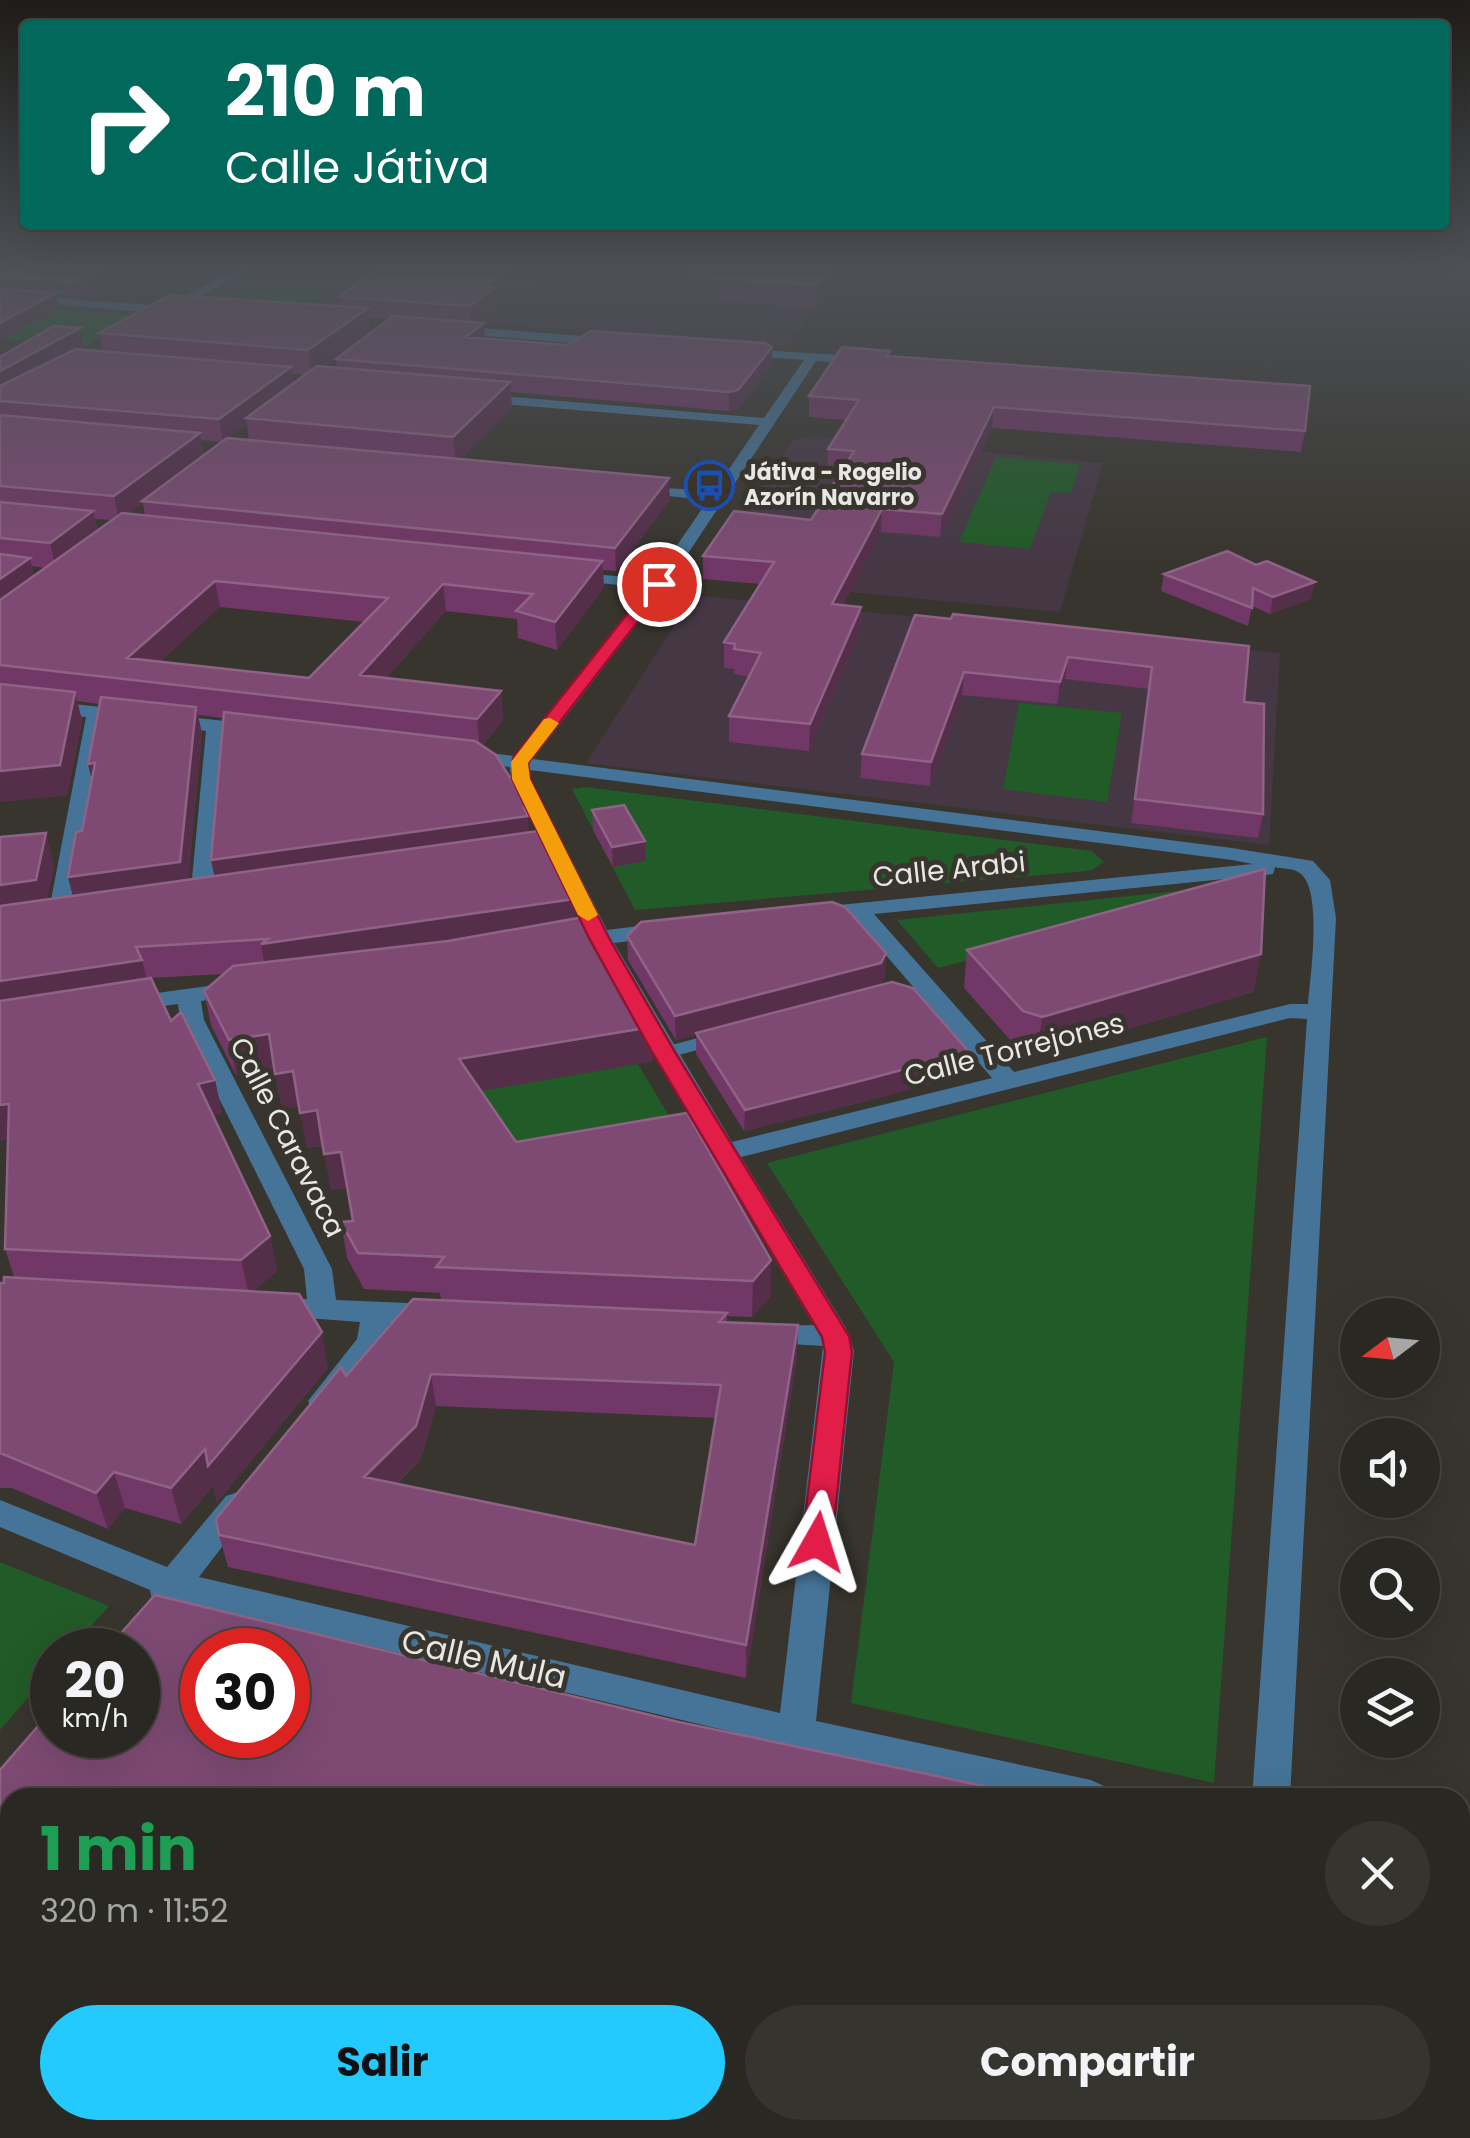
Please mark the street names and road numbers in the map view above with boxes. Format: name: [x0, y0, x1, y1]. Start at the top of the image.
street label: Calle Arabi: [871, 842, 1027, 897]
street label: Calle Torrejones: [900, 1003, 1128, 1096]
street label: Calle Caravaca: [220, 1031, 355, 1244]
street label: Calle Mula: [397, 1618, 571, 1699]

